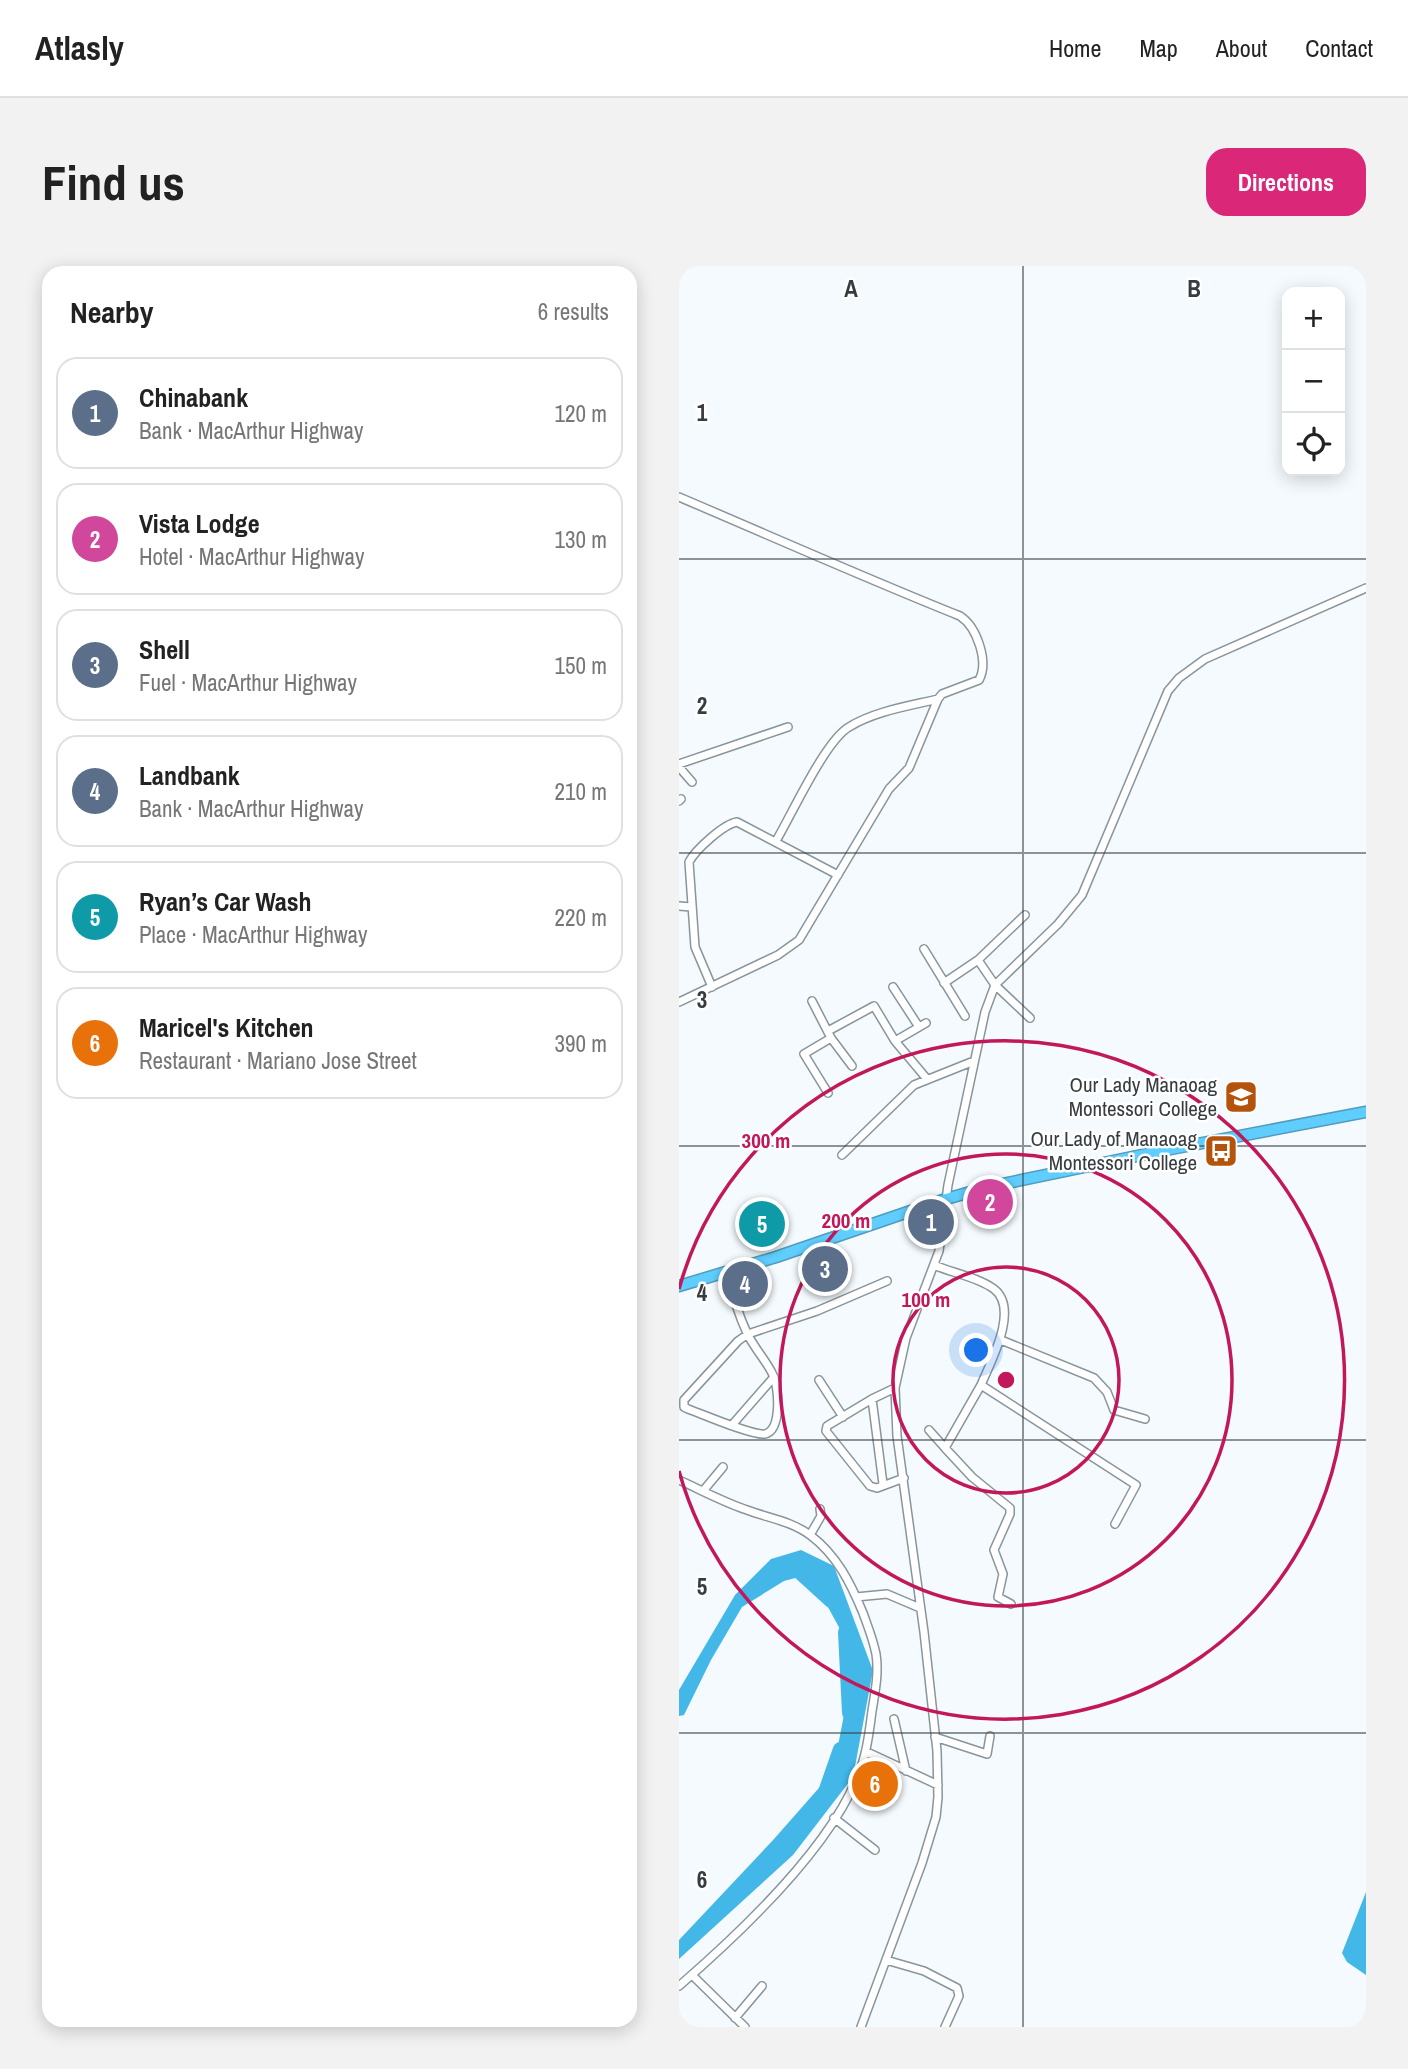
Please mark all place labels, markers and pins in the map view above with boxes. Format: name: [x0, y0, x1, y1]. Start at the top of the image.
place label: Our Lady Manaoag Montessori College: [1069, 1070, 1217, 1123]
school or university icon: Our Lady Manaoag Montessori College: [1222, 1078, 1260, 1116]
place label: Our Lady of Manaoag Montessori College: [1030, 1124, 1197, 1177]
bus stop icon: Our Lady of Manaoag Montessori College: [1202, 1132, 1240, 1170]
pin: 2: [967, 1176, 1013, 1228]
pin: 1: [908, 1196, 954, 1248]
pin: 5: [739, 1198, 785, 1250]
pin: 3: [802, 1243, 848, 1295]
pin: 4: [722, 1258, 768, 1310]
centre of rings: [994, 1368, 1018, 1392]
pin: 6: [852, 1758, 898, 1810]

